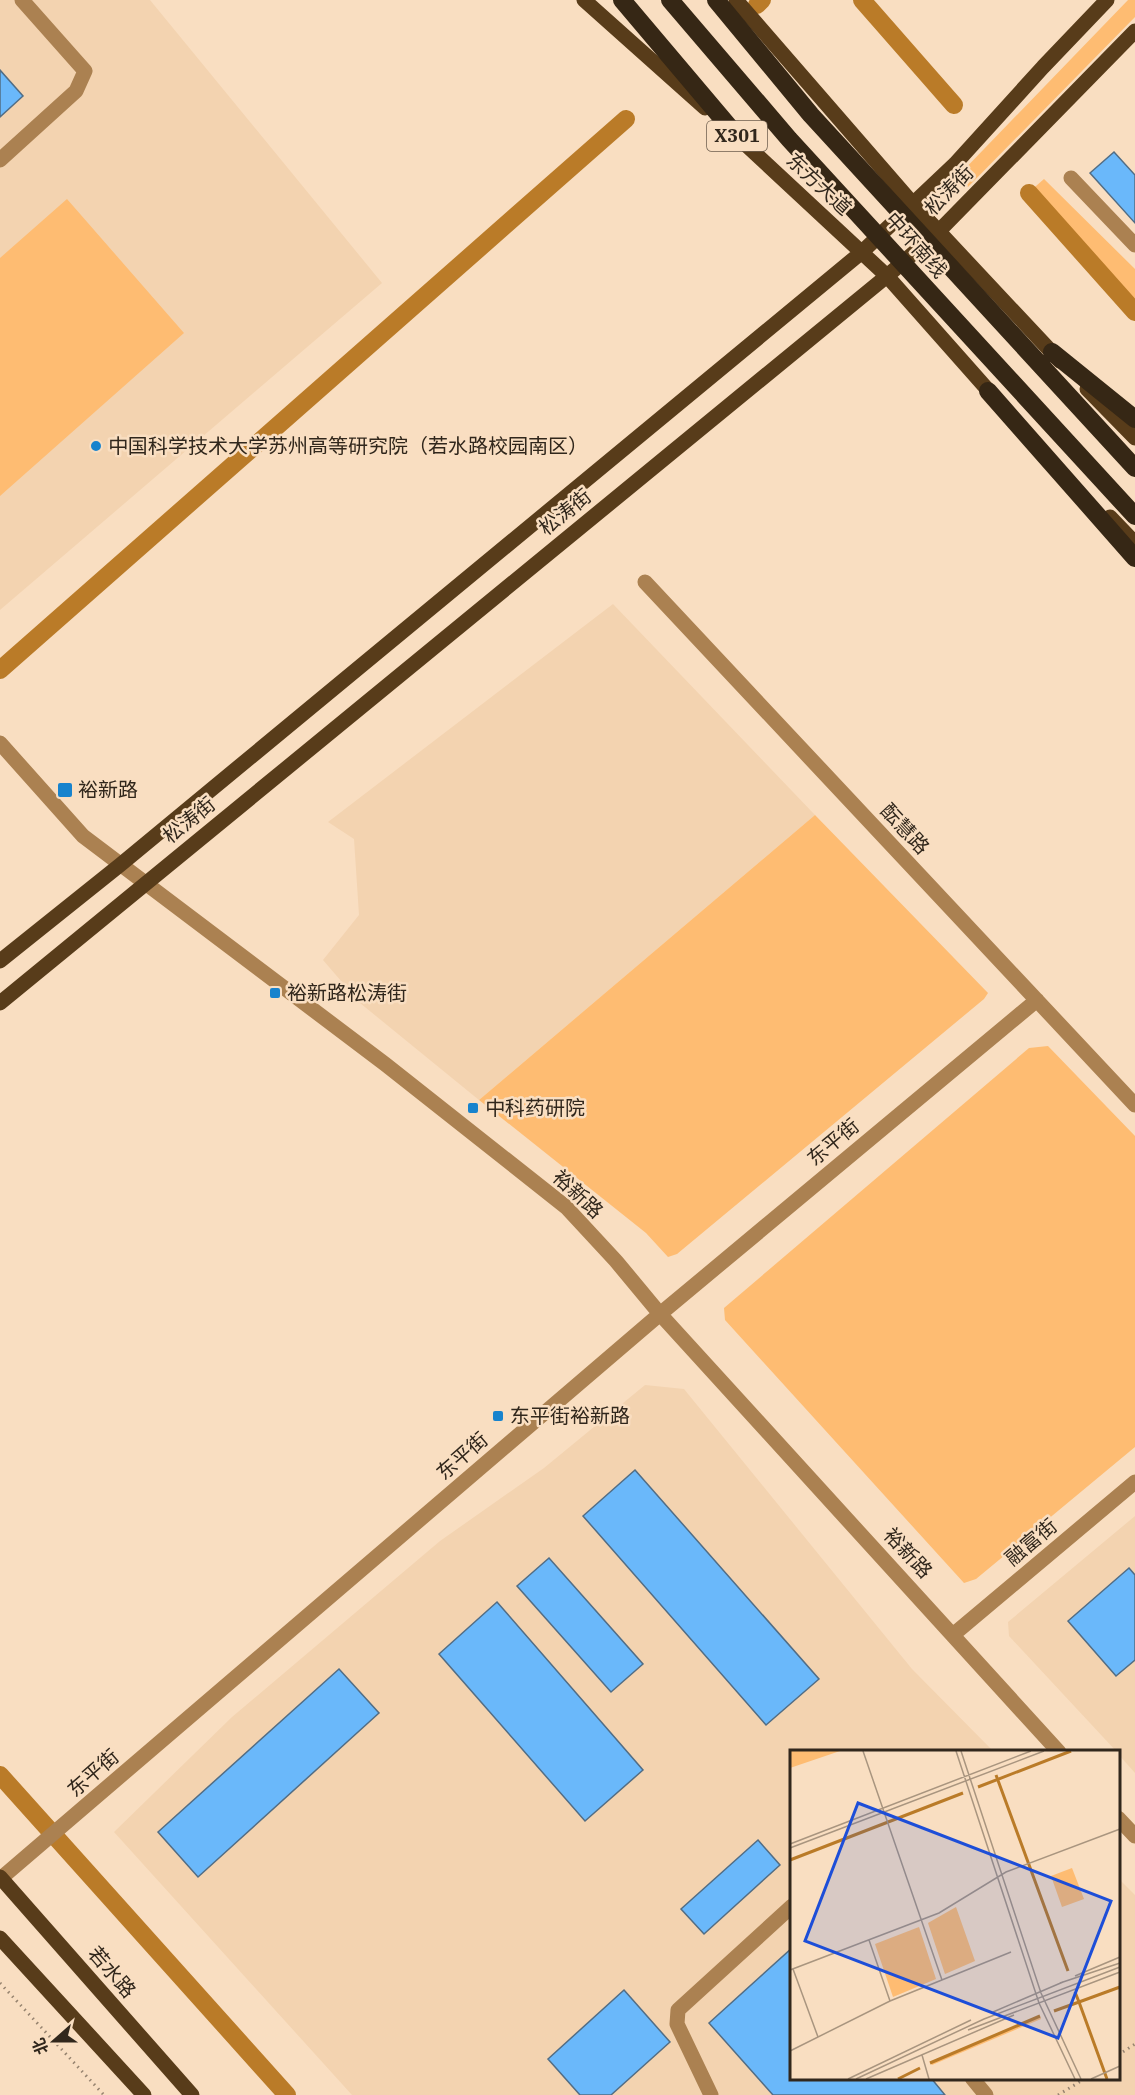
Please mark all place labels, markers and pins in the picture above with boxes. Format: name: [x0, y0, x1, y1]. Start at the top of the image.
place label: 中国科学技术大学苏州高等研究院（若水路校园南区）: [108, 432, 588, 459]
marker: 中国科学技术大学苏州高等研究院（若水路校园南区）: [89, 439, 103, 453]
place label: 裕新路: [78, 776, 138, 803]
marker: 裕新路: [56, 781, 74, 799]
place label: 裕新路松涛街: [287, 979, 407, 1006]
marker: 裕新路松涛街: [268, 986, 282, 1000]
place label: 中科药研院: [485, 1094, 585, 1121]
marker: 中科药研院: [466, 1101, 480, 1115]
place label: 东平街裕新路: [510, 1402, 630, 1429]
marker: 东平街裕新路: [491, 1409, 505, 1423]

